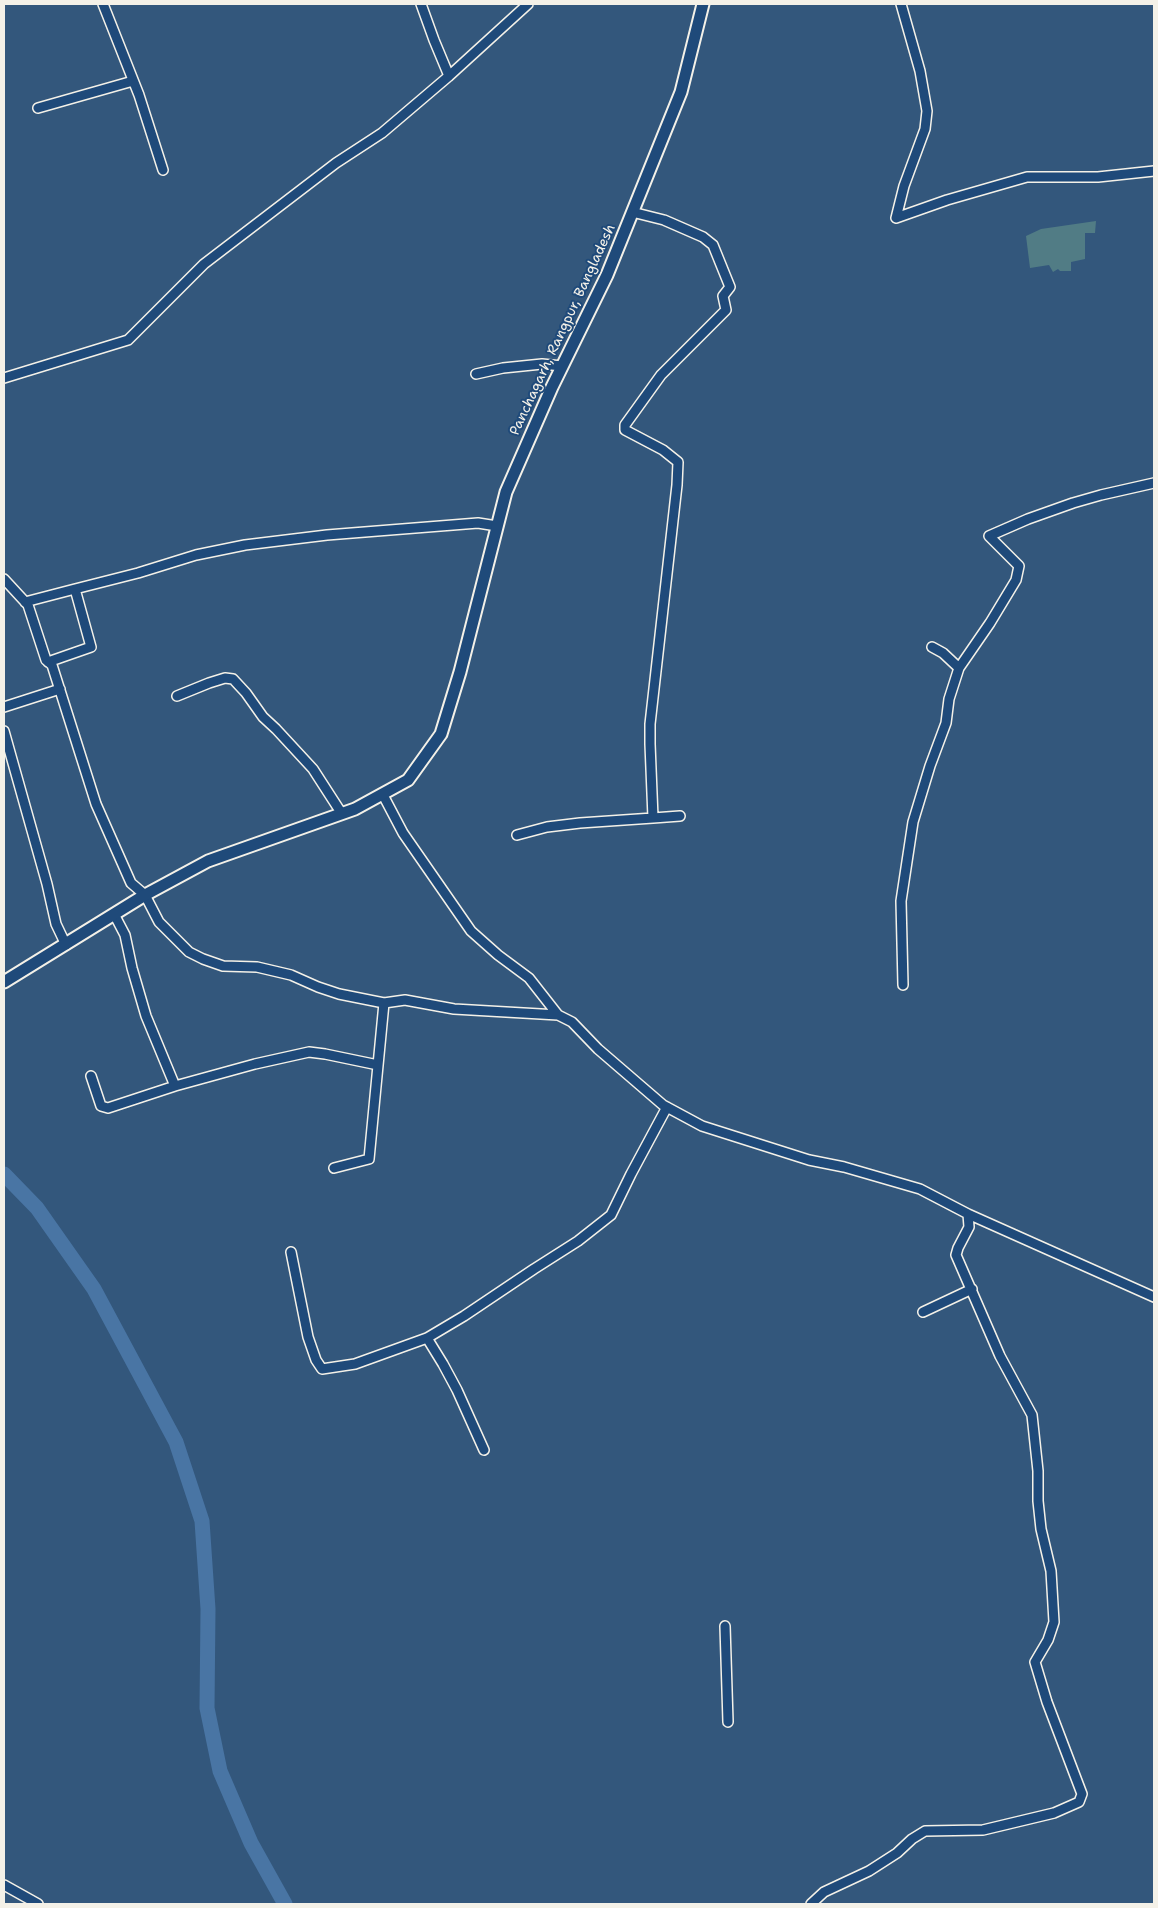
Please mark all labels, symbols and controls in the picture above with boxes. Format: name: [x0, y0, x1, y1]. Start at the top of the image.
street label: Panchagarh, Rangpur, Bangladesh: [507, 222, 619, 438]

